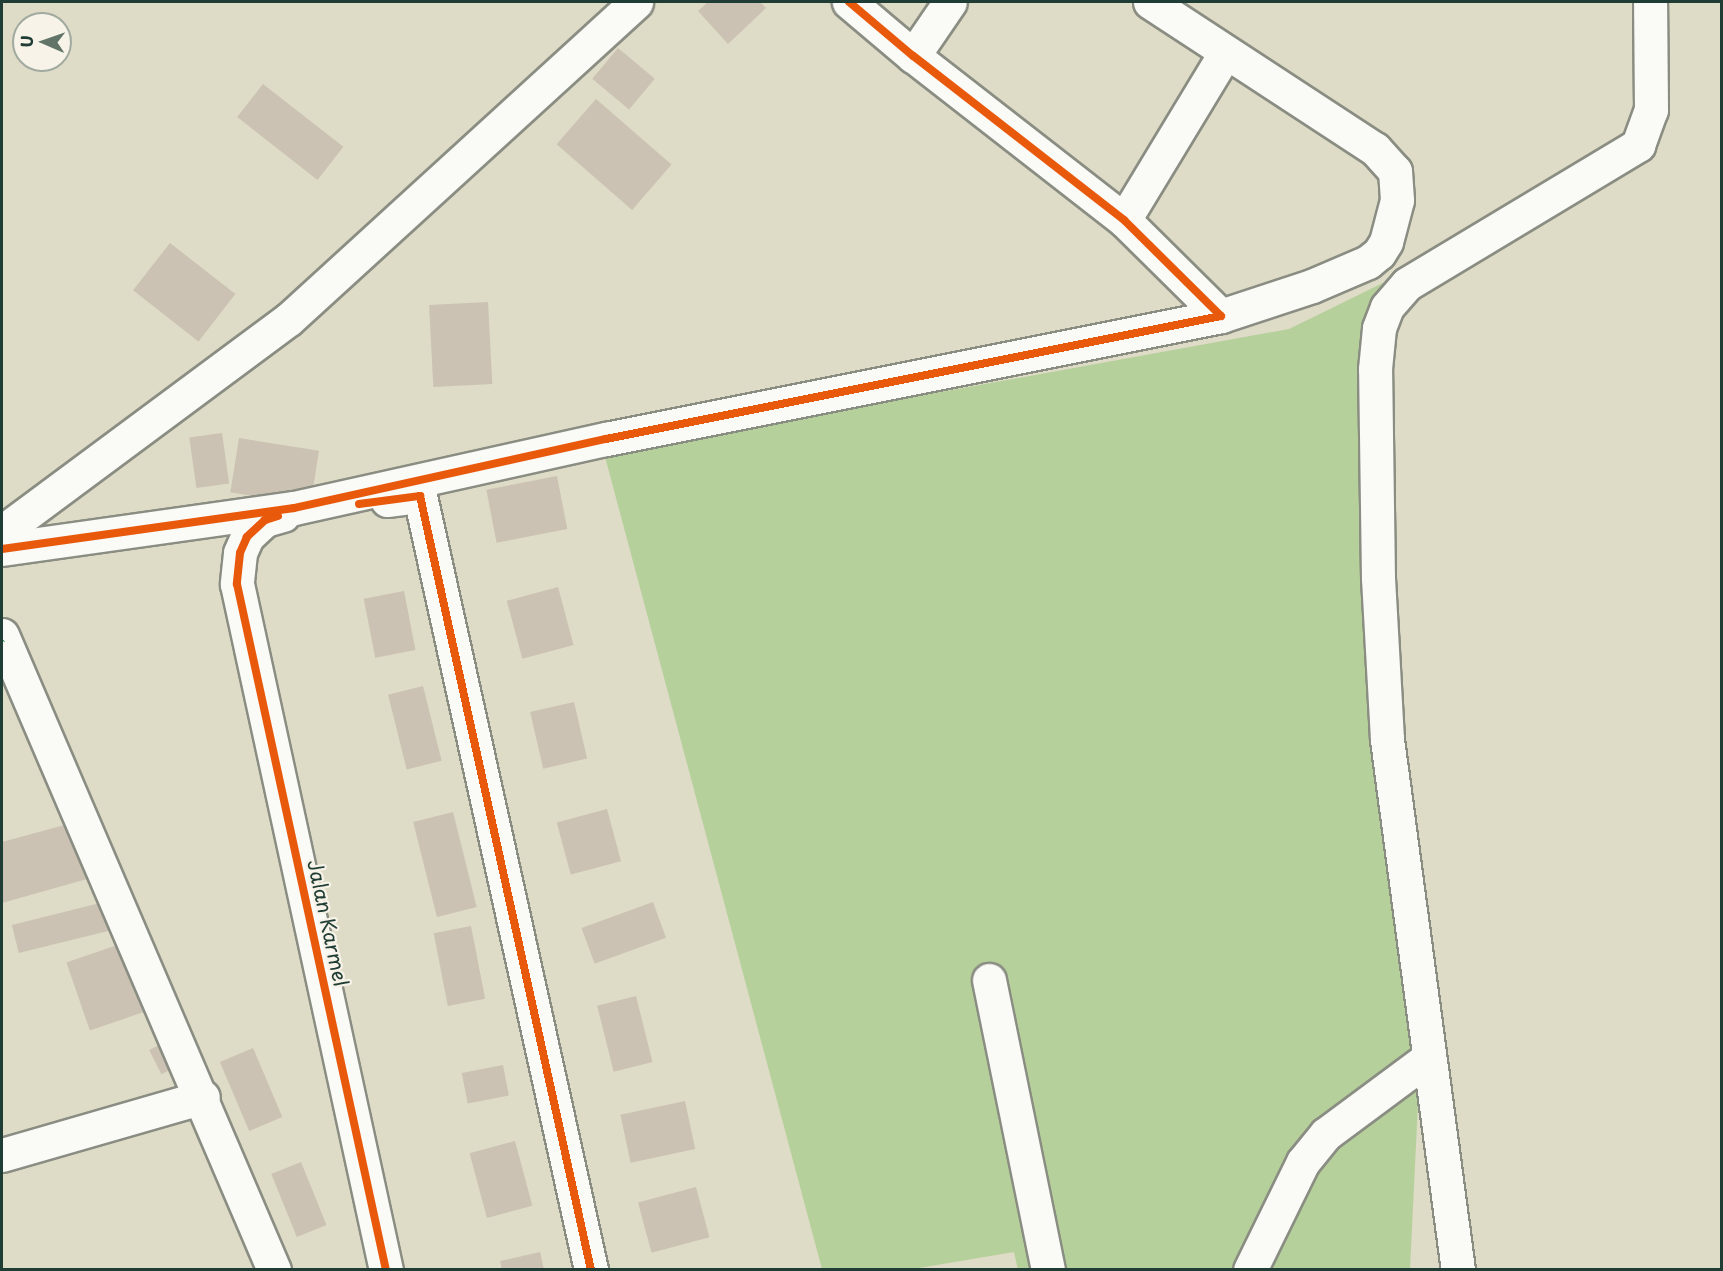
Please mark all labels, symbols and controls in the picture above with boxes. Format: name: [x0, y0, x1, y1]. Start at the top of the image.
north arrow: [12, 12, 72, 72]
text: U: [14, 35, 38, 48]
street label: Jalan Karmel: [303, 857, 353, 989]

